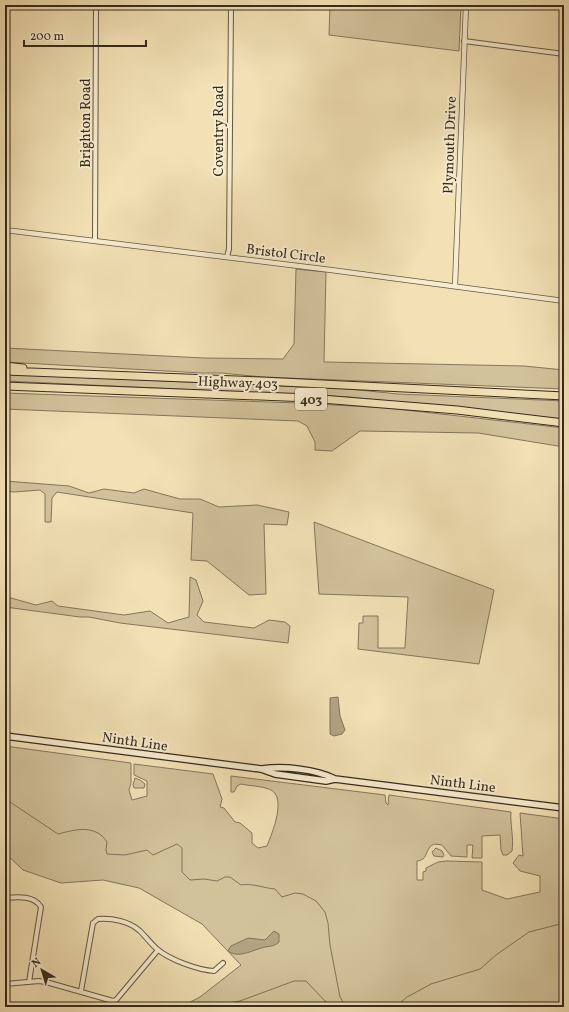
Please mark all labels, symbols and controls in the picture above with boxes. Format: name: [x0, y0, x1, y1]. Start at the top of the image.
scale bar: [24, 22, 146, 48]
text: 200 m: [30, 29, 64, 45]
street label: Brighton Road: [77, 78, 96, 168]
street label: Coventry Road: [210, 85, 229, 177]
street label: Plymouth Drive: [439, 95, 462, 194]
street label: Bristol Circle: [245, 240, 327, 269]
street label: Highway 403: [197, 373, 278, 394]
road number: 403: [295, 388, 327, 410]
street label: Ninth Line: [101, 728, 169, 757]
street label: Ninth Line: [429, 771, 497, 798]
north arrow: [22, 950, 62, 990]
text: N: [29, 955, 45, 972]

